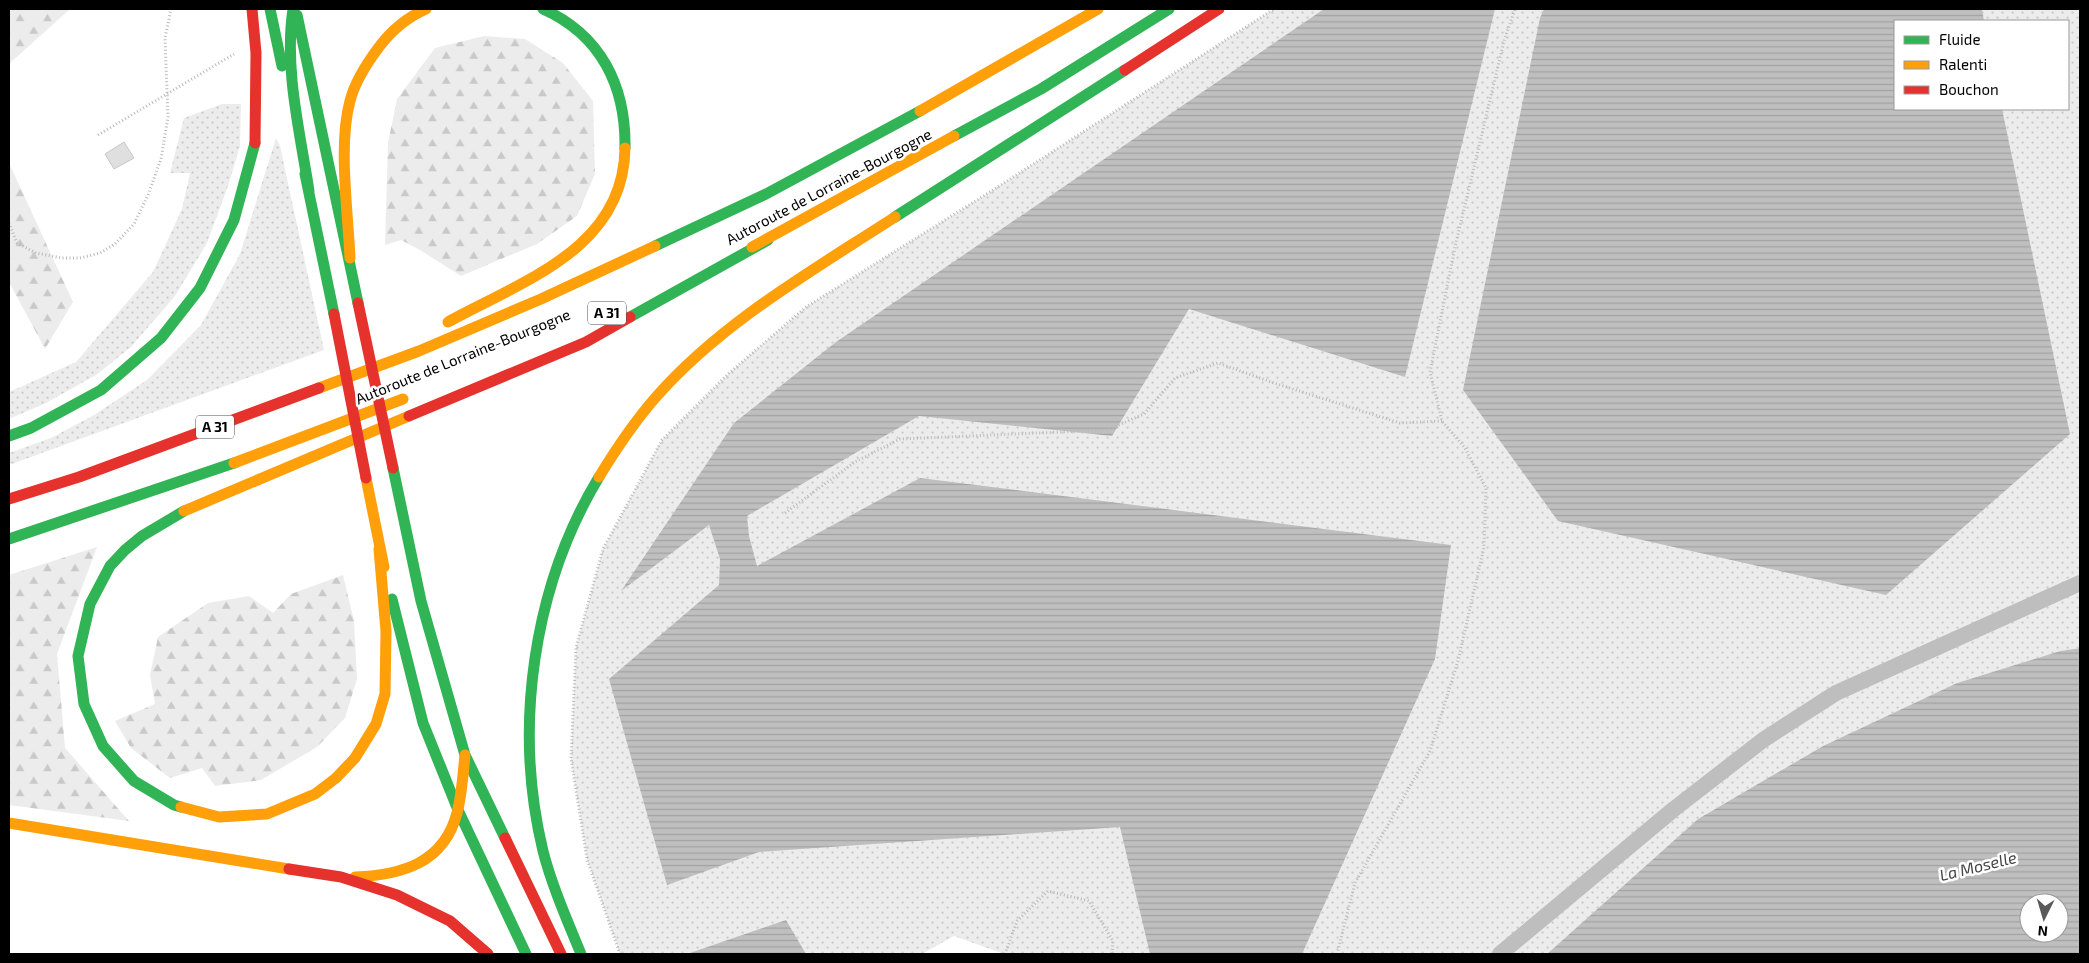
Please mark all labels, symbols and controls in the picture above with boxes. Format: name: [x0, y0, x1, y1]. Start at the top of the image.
legend: [1894, 20, 2069, 110]
text: Fluide: [1939, 30, 1980, 48]
text: Ralenti: [1939, 55, 1987, 73]
text: Bouchon: [1939, 80, 1999, 98]
street label: Autoroute de Lorraine-Bourgogne: [723, 124, 934, 248]
road number: A 31: [588, 302, 626, 324]
street label: Autoroute de Lorraine-Bourgogne: [353, 305, 573, 408]
road number: A 31: [196, 416, 234, 438]
water label: La Moselle: [1937, 847, 2019, 884]
north arrow: [2019, 893, 2069, 943]
text: N: [2037, 923, 2049, 940]

